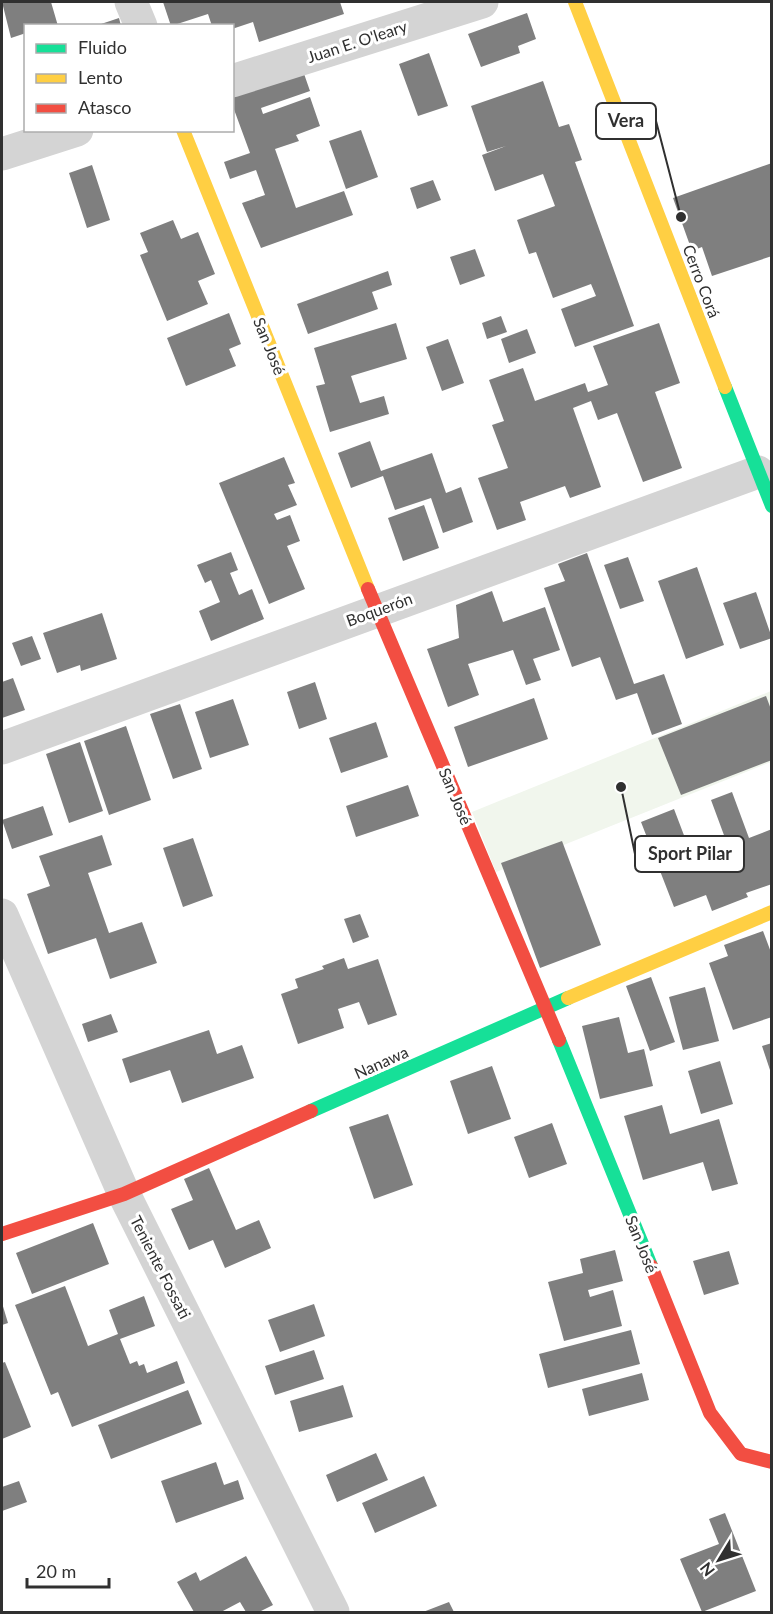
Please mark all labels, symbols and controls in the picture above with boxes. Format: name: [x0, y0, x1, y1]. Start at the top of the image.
street label: Juan E. O'leary: [305, 16, 410, 66]
legend: [24, 24, 234, 132]
text: Fluido: [78, 36, 127, 58]
text: Lento: [78, 66, 123, 88]
text: Atasco: [78, 96, 131, 118]
callout: Vera: [596, 103, 656, 139]
text: Vera: [607, 109, 644, 131]
street label: Cerro Corá: [679, 242, 725, 320]
street label: San José: [250, 315, 290, 377]
street label: Boquerón: [343, 588, 415, 630]
street label: San José: [436, 765, 476, 827]
callout: Sport Pilar: [635, 836, 744, 872]
text: Sport Pilar: [648, 842, 732, 864]
street label: Nanawa: [351, 1042, 411, 1082]
street label: Teniente Fossati: [127, 1212, 195, 1322]
street label: San José: [622, 1213, 662, 1275]
north arrow: [689, 1530, 749, 1590]
scale bar: [27, 1551, 110, 1589]
text: N: [696, 1559, 718, 1580]
text: 20 m: [36, 1560, 76, 1582]

